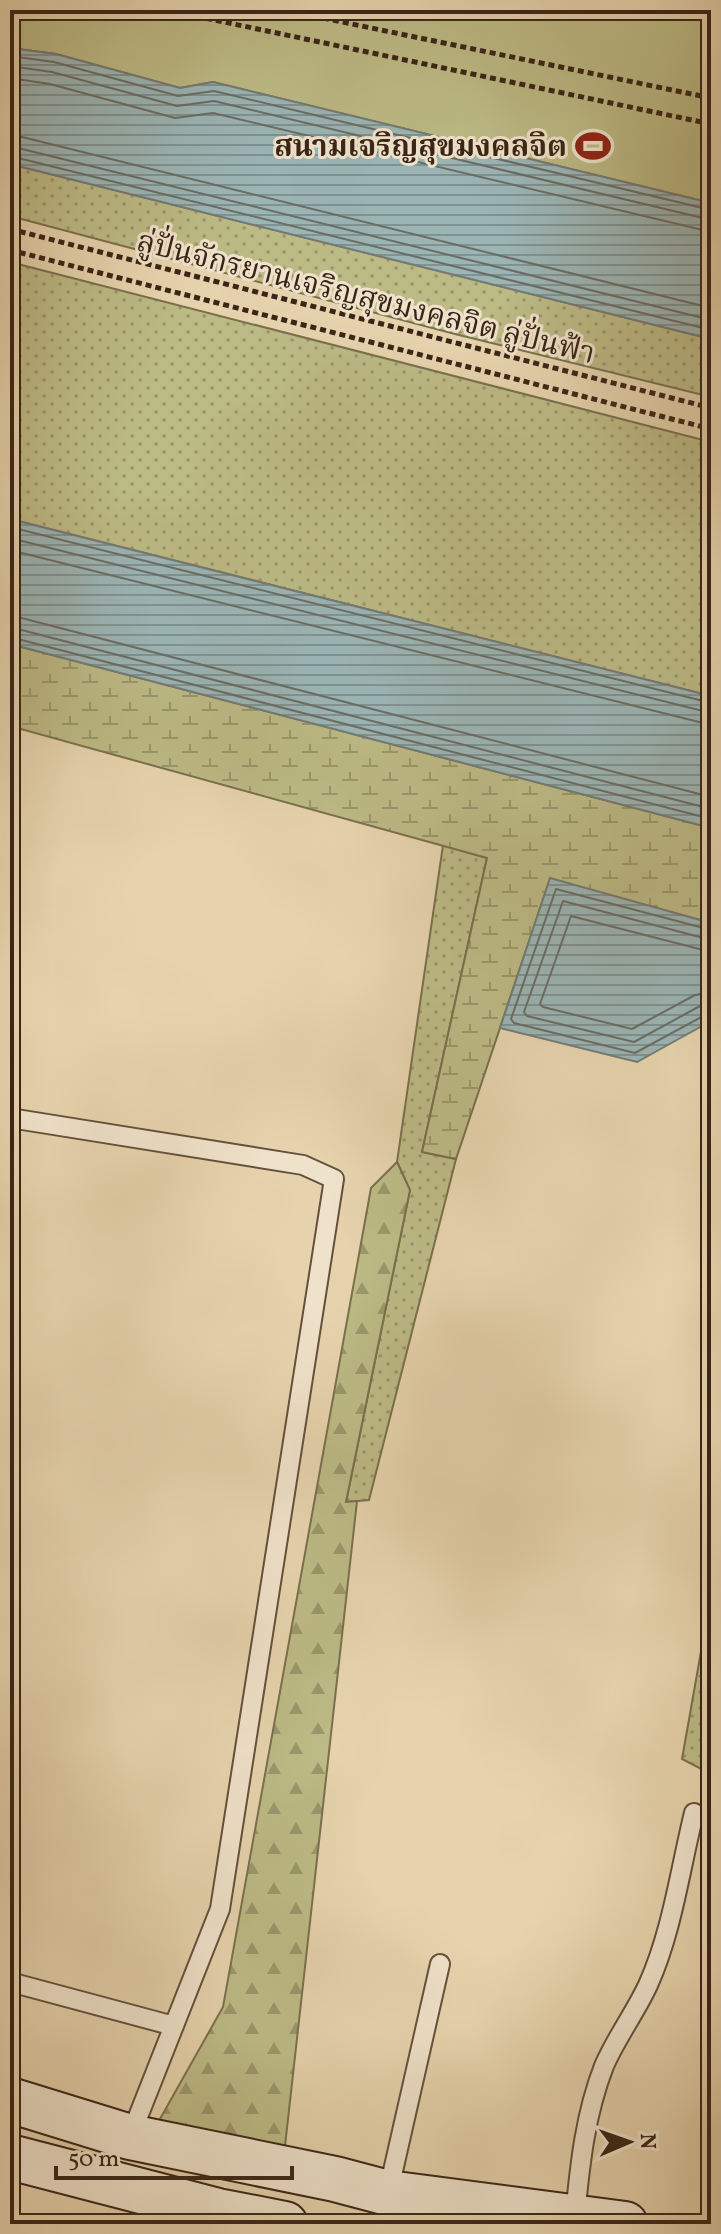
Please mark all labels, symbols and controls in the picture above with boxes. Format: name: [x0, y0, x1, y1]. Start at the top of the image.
place label: สนามเจริญสุขมงคลจิต: [274, 127, 567, 169]
sports icon: สนามเจริญสุขมงคลจิต: [574, 127, 612, 165]
street label: ลู่ปั่นจักรยานเจริญสุขมงคลจิต ลู่ปั่นฟ้า: [132, 219, 600, 376]
north arrow: [589, 2102, 669, 2182]
scale bar: [56, 2130, 292, 2180]
text: N: [631, 2133, 662, 2150]
text: 50 m: [68, 2143, 120, 2177]

